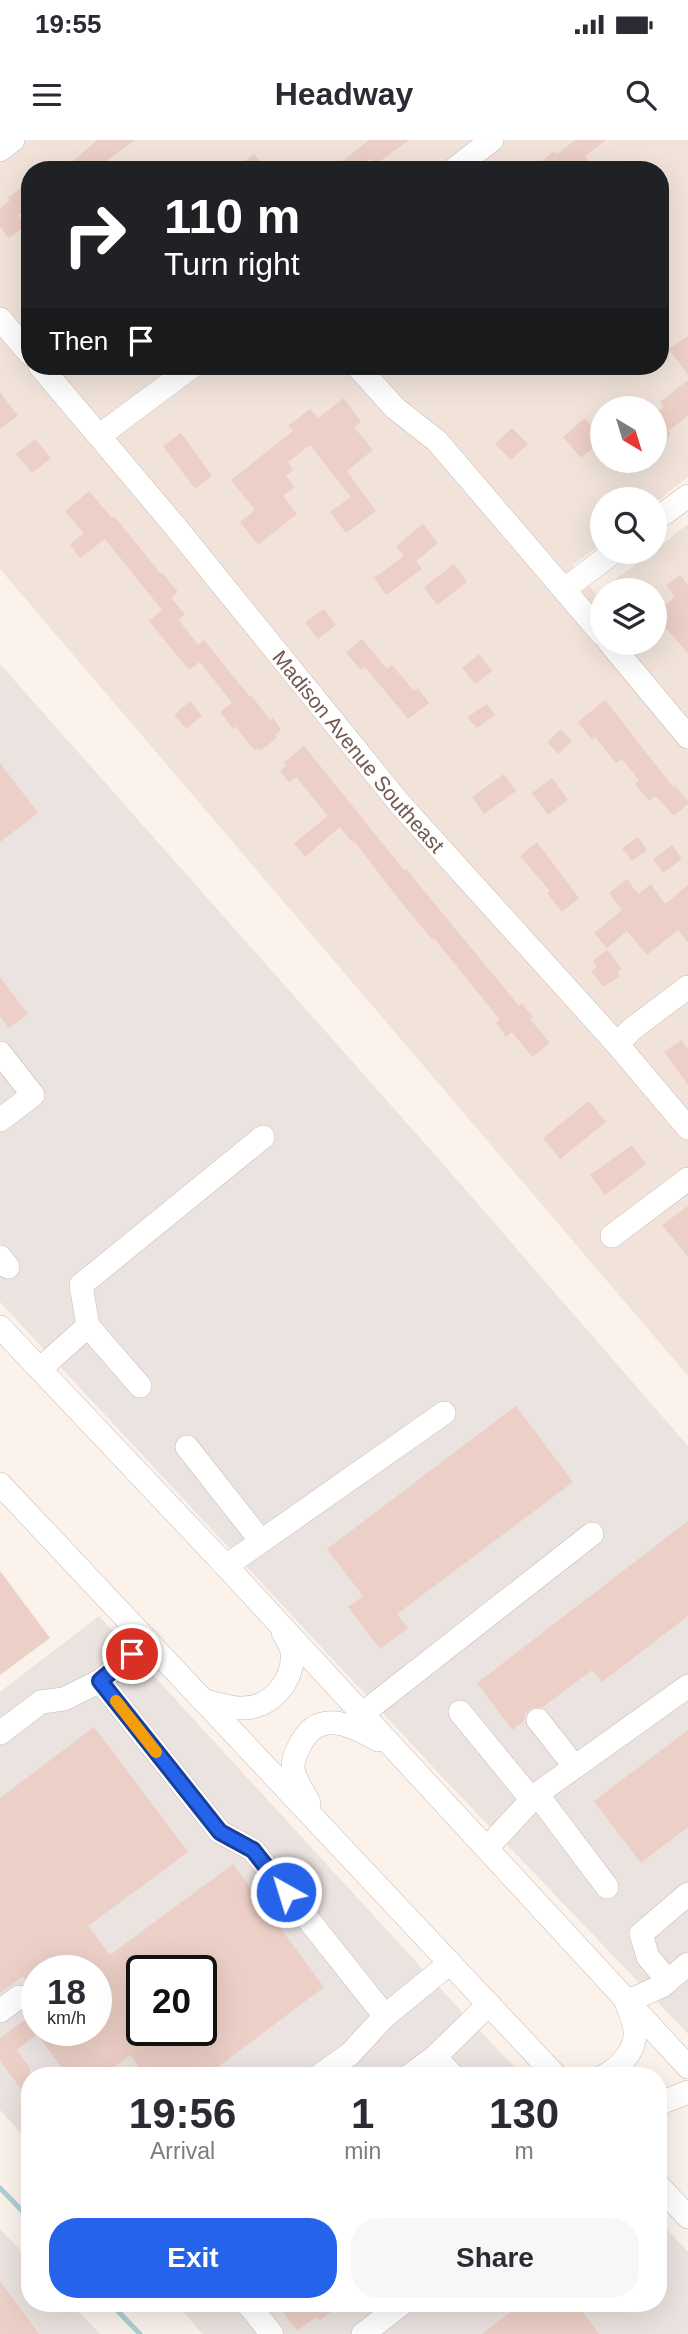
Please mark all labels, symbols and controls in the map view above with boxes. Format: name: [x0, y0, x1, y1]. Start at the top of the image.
text: 19:55: [35, 9, 102, 39]
icon: menu: [28, 76, 66, 114]
text: Headway: [275, 76, 413, 112]
icon: search: [622, 76, 660, 114]
icon: right: [49, 189, 140, 280]
text: 110 m: [164, 189, 300, 243]
text: Turn right: [164, 246, 300, 282]
icon: arrive: [122, 322, 160, 360]
text: Then: [49, 326, 108, 356]
north arrow: [590, 396, 667, 472]
map controls: [590, 396, 667, 655]
button: search: [590, 487, 667, 564]
button: layers: [590, 578, 667, 655]
street label: Madison Avenue Southeast: [268, 645, 449, 857]
pin: [102, 1624, 162, 1684]
icon: arrive: [113, 1635, 151, 1673]
position arrow: [249, 1855, 323, 1929]
speed limit sign: 20: [126, 1955, 217, 2046]
text: 18: [47, 1972, 86, 2011]
text: km/h: [47, 2008, 86, 2028]
text: 19:56: [129, 2090, 236, 2137]
text: 1: [351, 2090, 374, 2137]
text: 130: [489, 2090, 559, 2137]
text: Arrival: [150, 2138, 215, 2164]
text: min: [344, 2138, 381, 2164]
text: m: [515, 2138, 534, 2164]
button: Exit: [49, 2218, 337, 2298]
button: Share: [351, 2218, 639, 2298]

